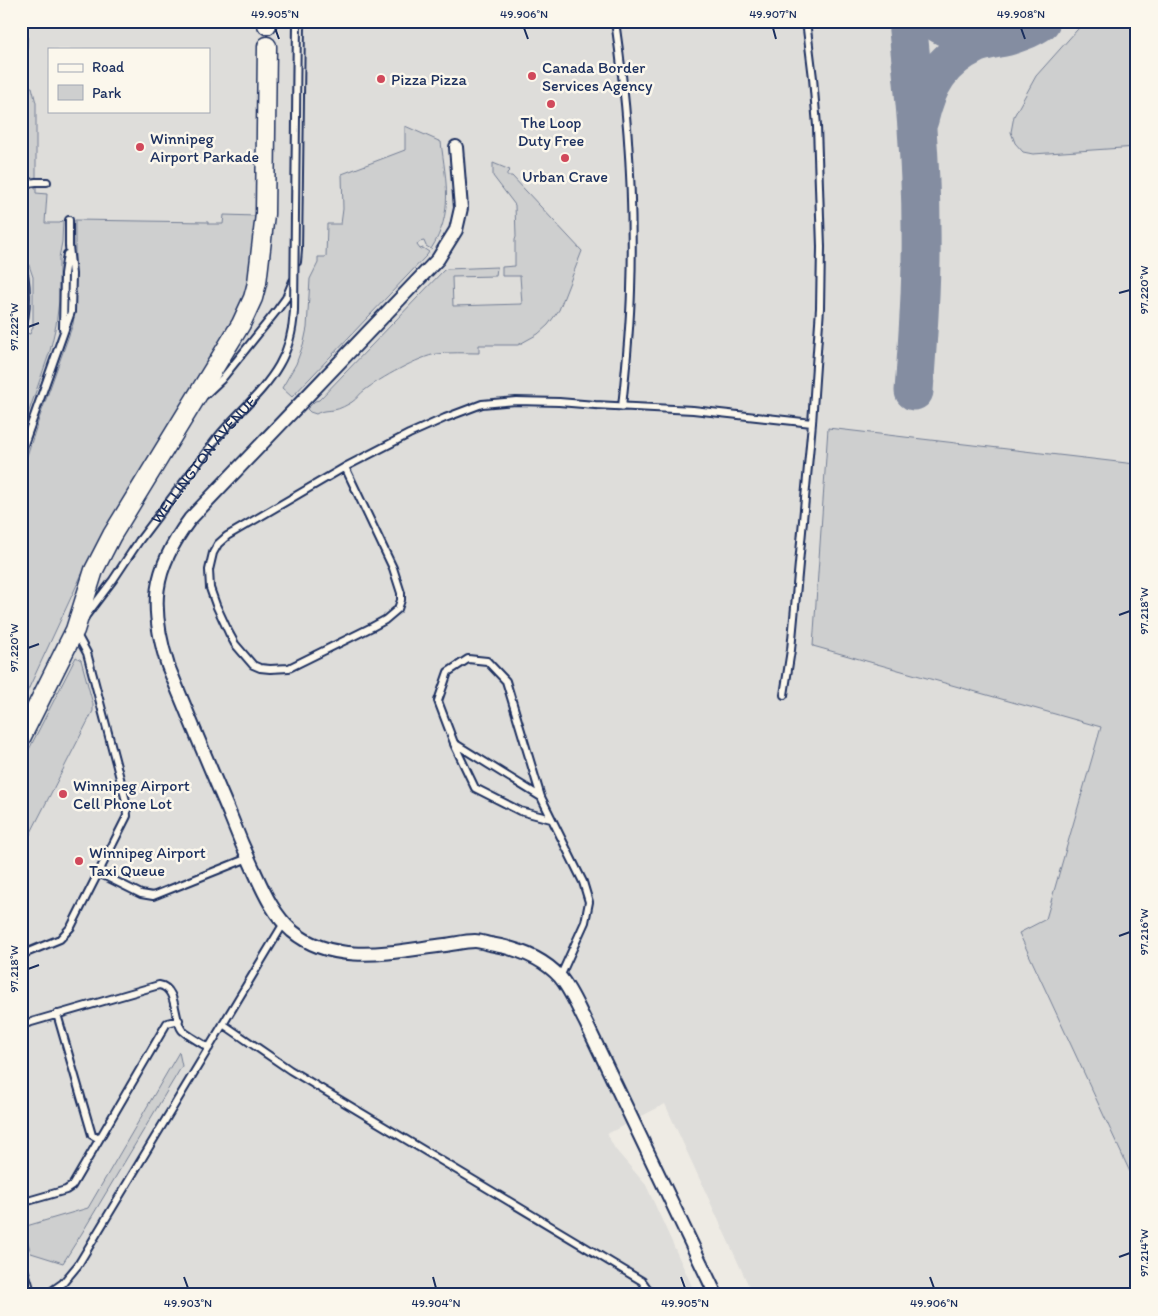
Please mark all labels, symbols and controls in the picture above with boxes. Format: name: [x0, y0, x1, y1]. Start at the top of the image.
text: 49.905°N: [251, 7, 299, 21]
text: 49.906°N: [500, 7, 548, 21]
text: 49.907°N: [749, 7, 797, 21]
text: 49.908°N: [997, 7, 1045, 21]
legend: [48, 48, 210, 112]
text: Road: [92, 58, 125, 76]
place label: Canada Border Services Agency: [542, 58, 653, 95]
place label: Pizza Pizza: [391, 70, 467, 89]
marker: Canada Border Services Agency: [526, 70, 538, 82]
marker: Pizza Pizza: [375, 73, 387, 85]
text: Park: [92, 84, 122, 102]
marker: The Loop Duty Free: [545, 98, 557, 110]
place label: The Loop Duty Free: [518, 113, 585, 150]
place label: Winnipeg Airport Parkade: [150, 129, 259, 166]
marker: Winnipeg Airport Parkade: [134, 141, 146, 153]
marker: Urban Crave: [559, 152, 571, 164]
place label: Urban Crave: [522, 167, 608, 186]
text: 97.220°W: [1137, 266, 1151, 315]
text: 97.222°W: [7, 303, 21, 351]
street label: WELLINGTON AVENUE: [147, 392, 261, 527]
text: 97.218°W: [1137, 587, 1151, 635]
text: 97.220°W: [7, 624, 21, 673]
place label: Winnipeg Airport Cell Phone Lot: [73, 776, 190, 813]
marker: Winnipeg Airport Cell Phone Lot: [57, 788, 69, 800]
place label: Winnipeg Airport Taxi Queue: [89, 843, 206, 880]
marker: Winnipeg Airport Taxi Queue: [73, 855, 85, 867]
text: 97.216°W: [1137, 908, 1151, 956]
text: 97.218°W: [7, 945, 21, 993]
text: 97.214°W: [1137, 1229, 1151, 1277]
text: 49.903°N: [164, 1296, 212, 1310]
text: 49.904°N: [412, 1296, 460, 1310]
text: 49.905°N: [661, 1296, 709, 1310]
text: 49.906°N: [910, 1296, 958, 1310]

